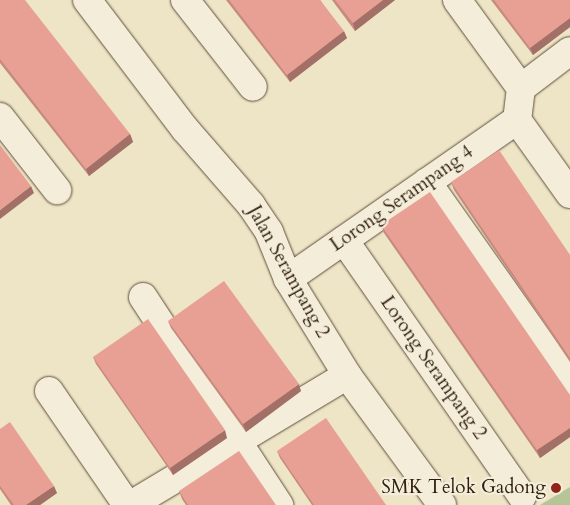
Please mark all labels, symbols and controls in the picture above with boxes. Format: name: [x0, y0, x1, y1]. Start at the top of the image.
street label: Lorong Serampang 4: [326, 141, 478, 257]
street label: Jalan Serampang 2: [242, 202, 334, 342]
street label: Lorong Serampang 2: [375, 292, 491, 444]
place label: SMK Telok Gadong: [381, 477, 546, 499]
marker: SMK Telok Gadong: [550, 482, 562, 494]

